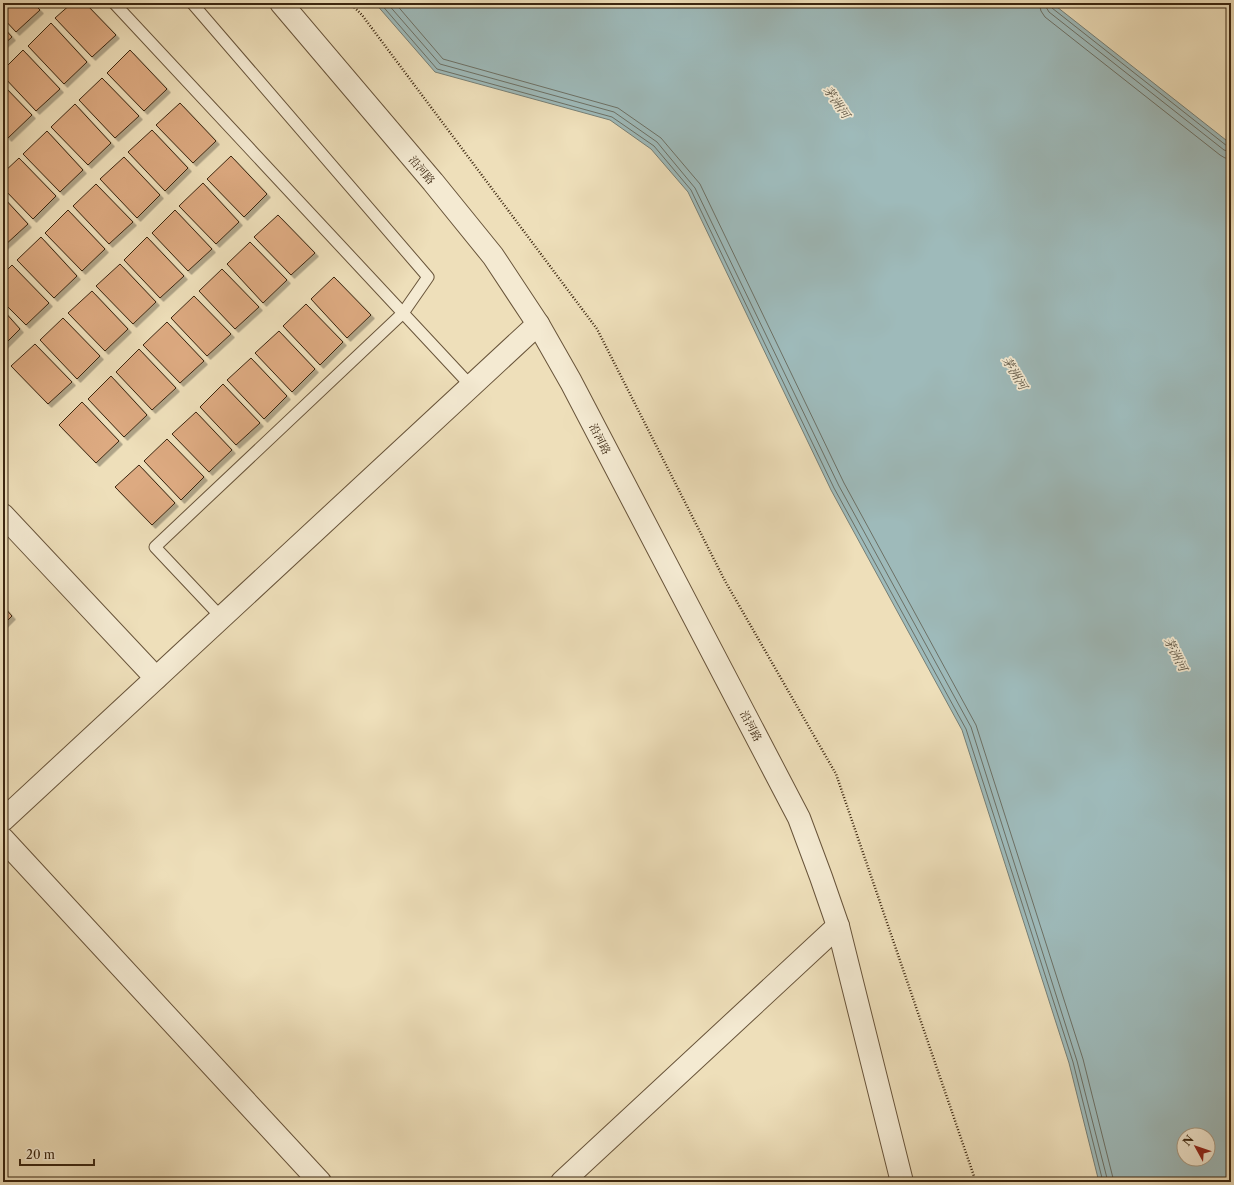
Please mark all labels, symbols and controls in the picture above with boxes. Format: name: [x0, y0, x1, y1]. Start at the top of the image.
water label: 茅洲河: [821, 83, 855, 123]
street label: 沿河路: [406, 153, 438, 187]
water label: 茅洲河: [999, 354, 1032, 394]
street label: 沿河路: [586, 421, 614, 457]
water label: 茅洲河: [1161, 635, 1192, 675]
street label: 沿河路: [737, 708, 765, 744]
north arrow: [1176, 1127, 1216, 1167]
text: N: [1180, 1132, 1197, 1149]
scale bar: [20, 1141, 94, 1167]
text: 20 m: [26, 1147, 55, 1162]

